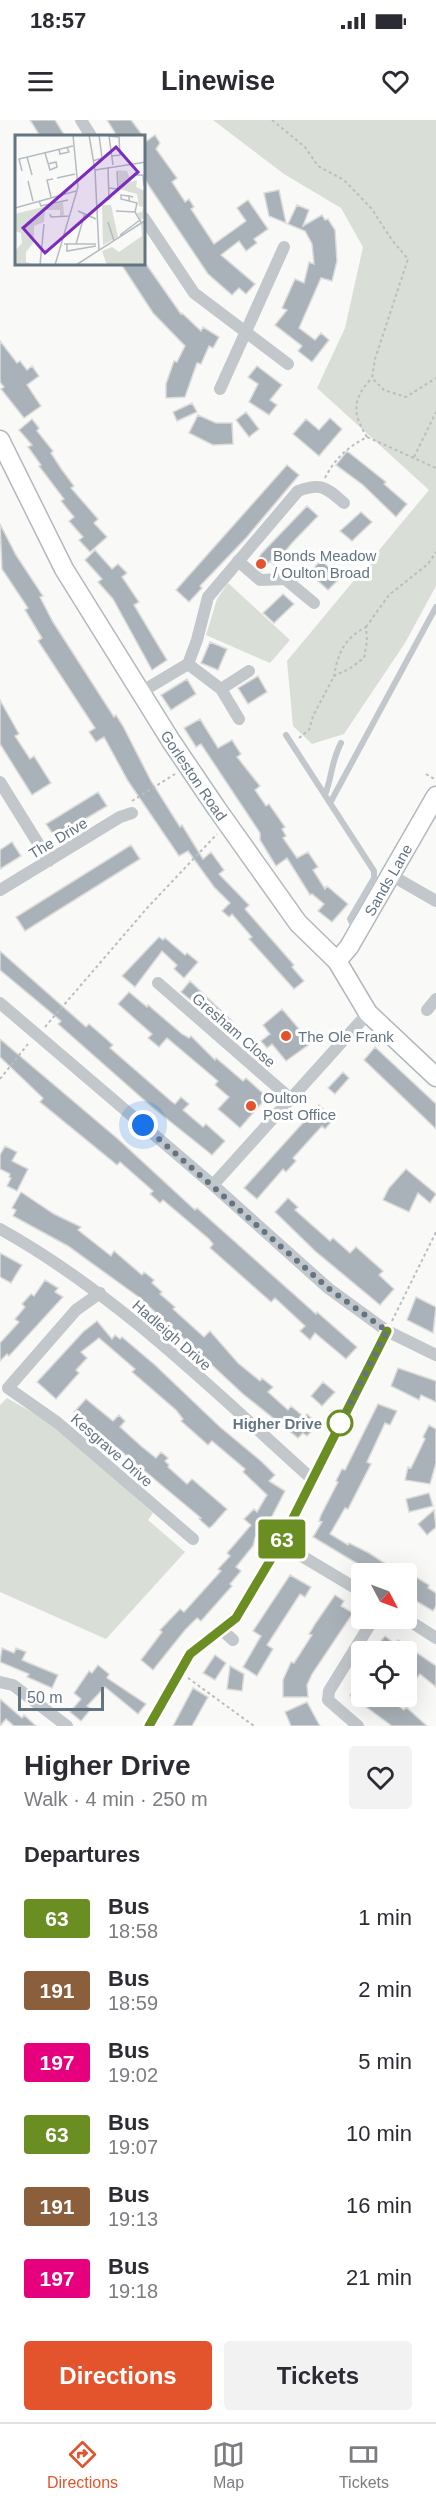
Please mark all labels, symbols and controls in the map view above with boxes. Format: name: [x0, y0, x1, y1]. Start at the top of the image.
text: 18:57: [30, 8, 86, 33]
icon: menu: [24, 65, 57, 98]
icon: heart: [379, 65, 412, 98]
text: Linewise: [161, 66, 275, 96]
inset map: [15, 135, 146, 266]
place label: Bonds Meadow / Oulton Broad: [273, 547, 377, 581]
marker: Bonds Meadow / Oulton Broad: [254, 557, 268, 571]
street label: Gorleston Road: [158, 727, 231, 824]
street label: The Drive: [26, 814, 90, 862]
street label: Sands Lane: [360, 841, 415, 919]
street label: Gresham Close: [189, 989, 279, 1071]
place label: The Ole Frank: [298, 1028, 394, 1045]
marker: The Ole Frank: [279, 1029, 293, 1043]
place label: Oulton Post Office: [263, 1089, 336, 1123]
marker: Oulton Post Office: [244, 1099, 258, 1113]
your location: [128, 1110, 158, 1140]
street label: Hadleigh Drive: [129, 1296, 215, 1374]
street label: Kesgrave Drive: [68, 1410, 156, 1490]
marker: Higher Drive: [327, 1410, 353, 1436]
place label: Higher Drive: [233, 1415, 322, 1432]
line badge: 63: [255, 1520, 309, 1558]
text: 63: [270, 1528, 294, 1551]
north arrow: [351, 1563, 417, 1629]
map controls: [351, 1563, 417, 1707]
button: locate: [351, 1641, 417, 1707]
scale bar: [18, 1684, 104, 1712]
text: 50 m: [27, 1689, 63, 1706]
button: heart: [349, 1746, 412, 1809]
text: Higher Drive: [24, 1750, 191, 1781]
text: Walk · 4 min · 250 m: [24, 1788, 208, 1810]
text: Departures: [24, 1842, 140, 1867]
text: Bus: [108, 1894, 150, 1919]
text: 1 min: [358, 1905, 412, 1930]
text: 63: [45, 1907, 69, 1930]
text: 18:58: [108, 1920, 158, 1942]
text: Bus: [108, 1966, 150, 1991]
text: 2 min: [358, 1977, 412, 2002]
text: 191: [39, 1979, 75, 2002]
text: 18:59: [108, 1992, 158, 2014]
text: Bus: [108, 2038, 150, 2063]
text: 5 min: [358, 2049, 412, 2074]
text: 197: [39, 2051, 75, 2074]
text: 19:02: [108, 2064, 158, 2086]
text: Bus: [108, 2110, 150, 2135]
text: 10 min: [346, 2121, 412, 2146]
text: 63: [45, 2123, 69, 2146]
text: 19:07: [108, 2136, 158, 2158]
text: Bus: [108, 2182, 150, 2207]
text: 16 min: [346, 2193, 412, 2218]
text: 191: [39, 2195, 75, 2218]
text: 19:13: [108, 2208, 158, 2230]
text: Bus: [108, 2254, 150, 2279]
text: 21 min: [346, 2265, 412, 2290]
text: 197: [39, 2267, 75, 2290]
text: 19:18: [108, 2280, 158, 2302]
button: Directions: [24, 2341, 212, 2410]
button: Tickets: [224, 2341, 412, 2410]
tab: Directions: [47, 2438, 118, 2492]
tab: Map: [212, 2438, 245, 2492]
tab: Tickets: [339, 2438, 389, 2492]

